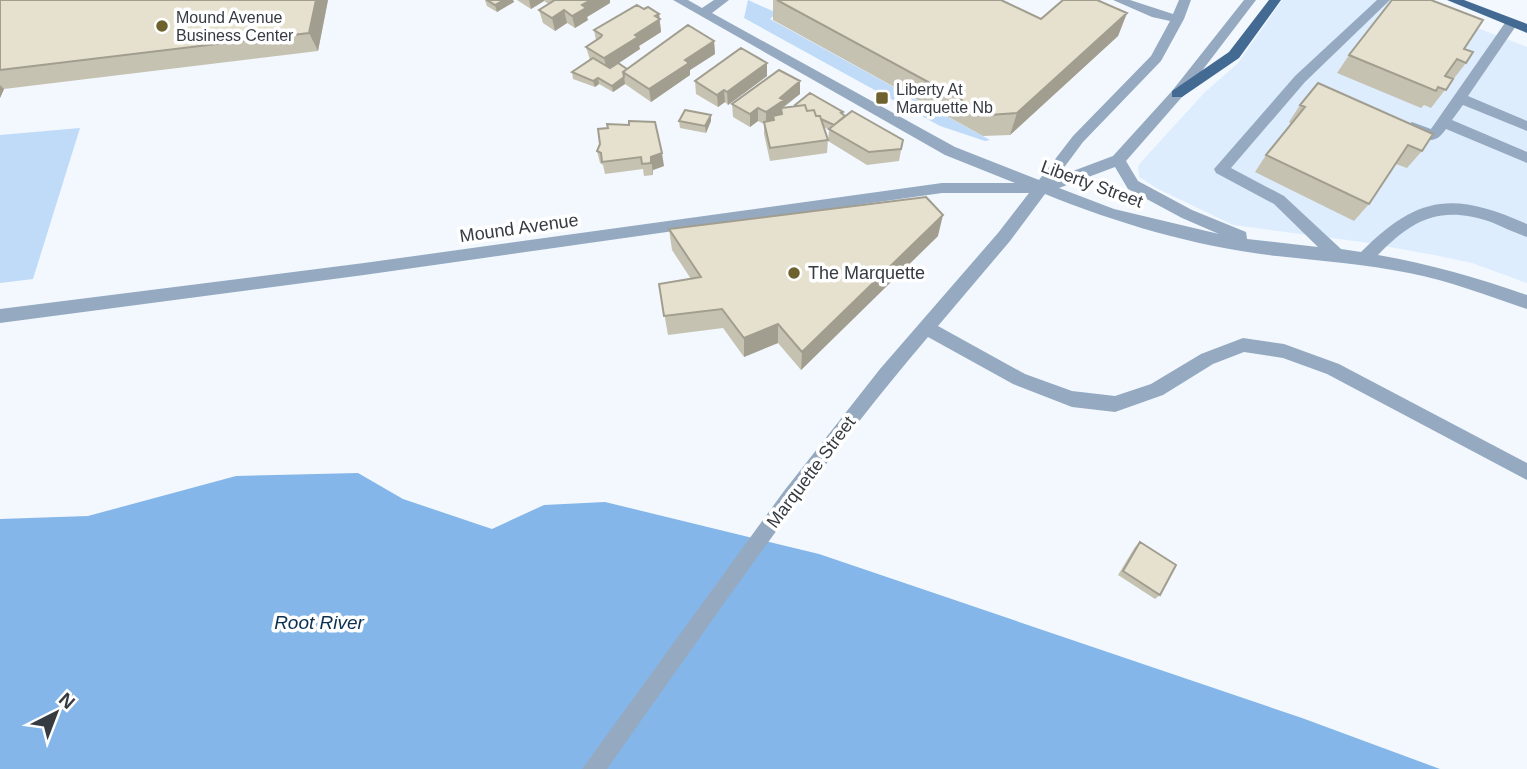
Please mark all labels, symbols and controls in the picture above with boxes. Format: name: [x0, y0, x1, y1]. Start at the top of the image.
place label: Mound Avenue Business Center: [176, 9, 294, 44]
marker: Mound Avenue Business Center: [154, 18, 170, 34]
place label: Liberty At Marquette Nb: [896, 81, 993, 116]
marker: Liberty At Marquette Nb: [874, 90, 890, 106]
street label: Liberty Street: [1038, 156, 1146, 212]
street label: Mound Avenue: [458, 210, 580, 246]
place label: The Marquette: [808, 263, 925, 283]
marker: The Marquette: [786, 265, 802, 281]
street label: Marquette Street: [763, 412, 859, 532]
water label: Root River: [274, 612, 365, 633]
north arrow: [21, 678, 91, 748]
text: N: [55, 688, 79, 713]

